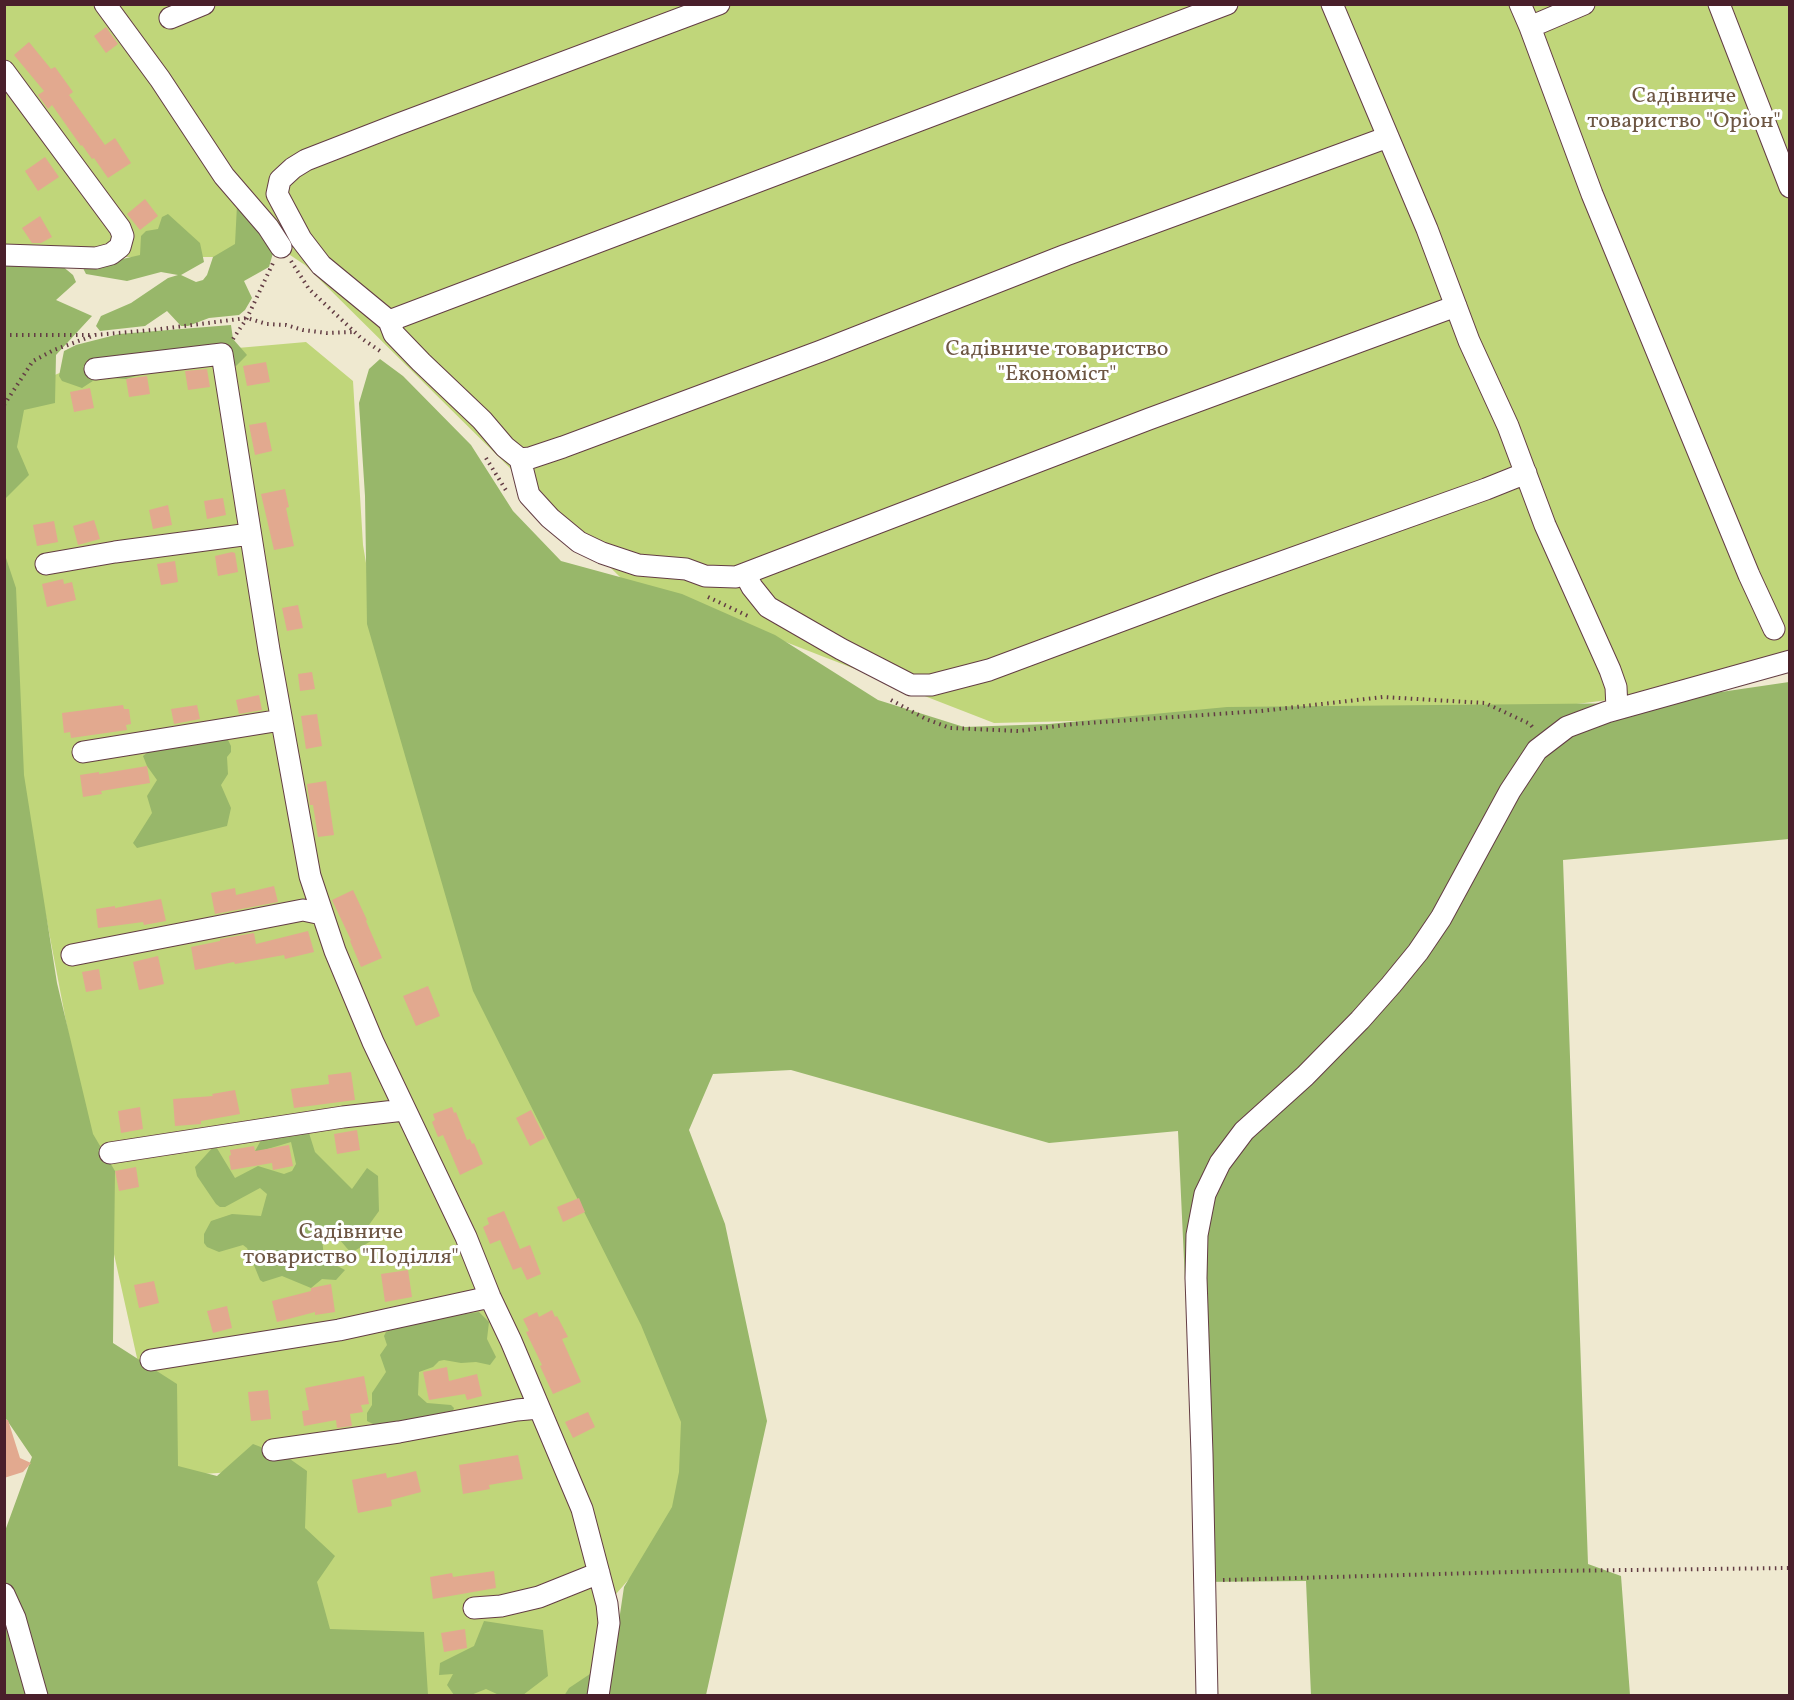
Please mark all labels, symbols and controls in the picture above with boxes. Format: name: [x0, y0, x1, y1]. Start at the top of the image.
park label: Садівниче товариство "Оріон": [1587, 85, 1781, 136]
park label: Садівниче товариство "Економіст": [945, 338, 1169, 390]
park label: Садівниче товариство "Поділля": [243, 1221, 459, 1272]

